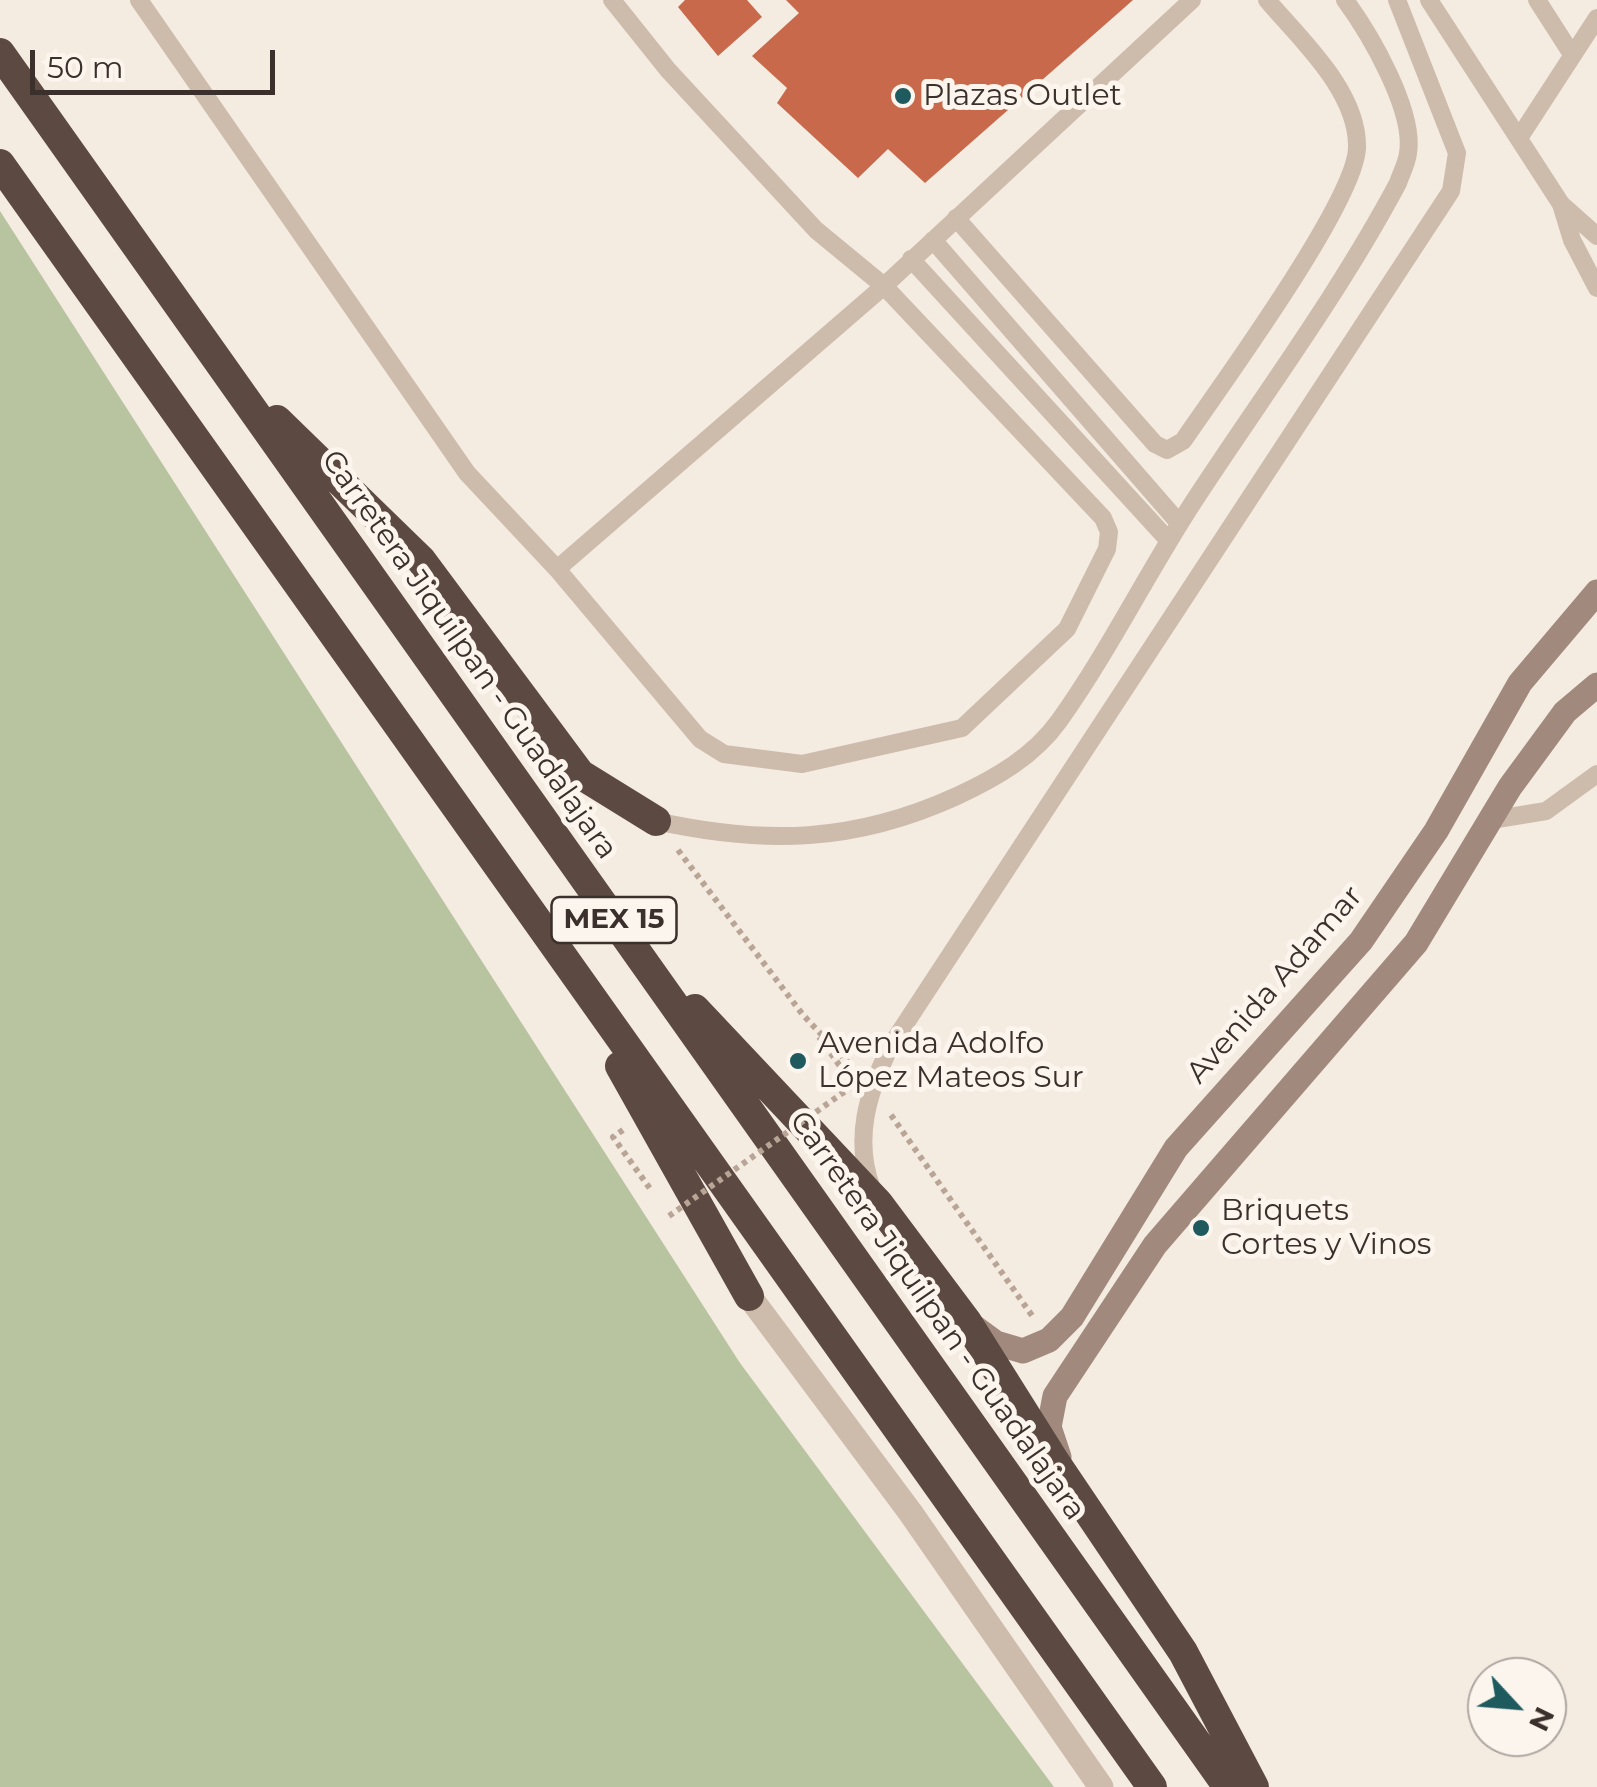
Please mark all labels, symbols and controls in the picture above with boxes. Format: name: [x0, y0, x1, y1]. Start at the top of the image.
scale bar: [35, 30, 280, 92]
text: 50 m: [47, 49, 124, 86]
place label: Plazas Outlet: [923, 78, 1122, 114]
marker: Plazas Outlet: [892, 85, 914, 107]
street label: Carretera Jiquilpan - Guadalajara: [313, 444, 625, 866]
street label: Avenida Adamar: [1179, 879, 1371, 1091]
road number: MEX 15: [552, 897, 676, 943]
place label: Avenida Adolfo López Mateos Sur: [818, 1026, 1084, 1096]
marker: Avenida Adolfo López Mateos Sur: [787, 1050, 809, 1072]
street label: Carretera Jiquilpan - Guadalajara: [781, 1105, 1093, 1527]
place label: Briquets Cortes y Vinos: [1221, 1193, 1431, 1264]
marker: Briquets Cortes y Vinos: [1190, 1217, 1212, 1239]
north arrow: [1467, 1657, 1567, 1757]
text: N: [1522, 1702, 1562, 1737]

